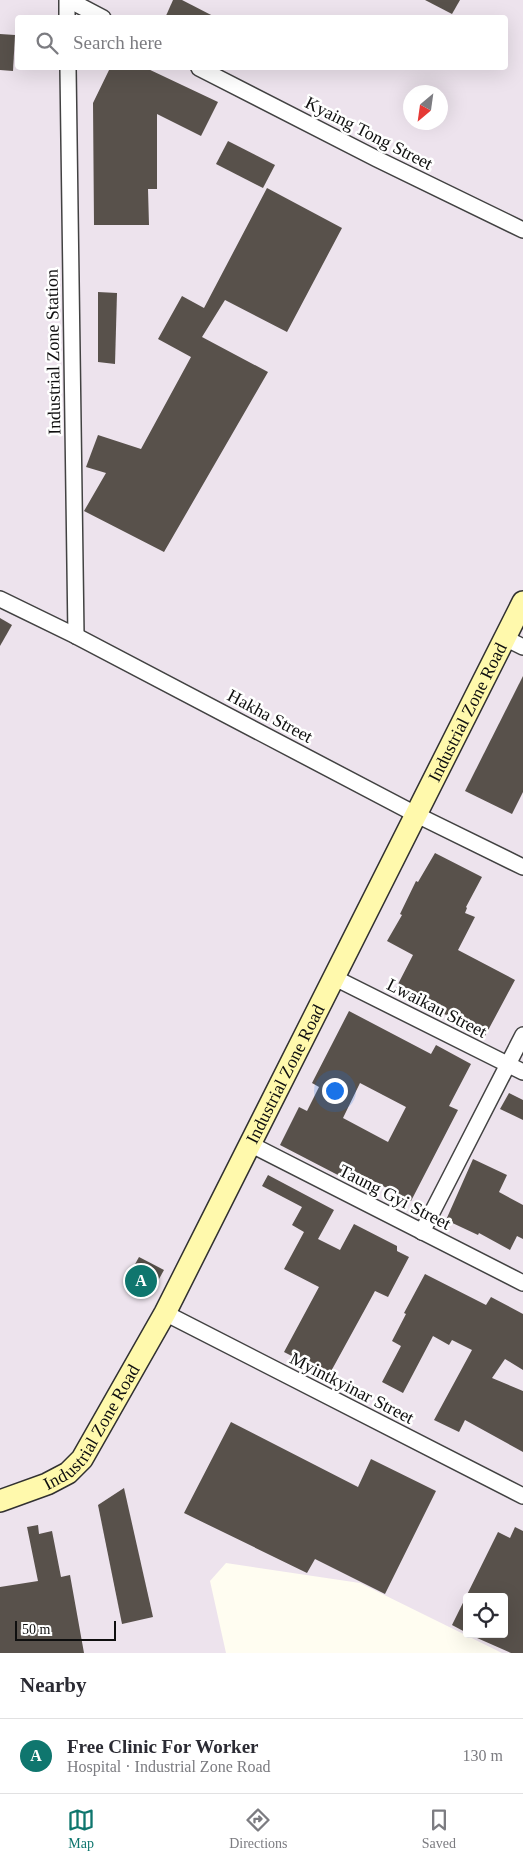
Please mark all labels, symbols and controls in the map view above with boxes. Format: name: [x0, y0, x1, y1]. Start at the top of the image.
search box: [15, 15, 508, 70]
icon: search: [33, 29, 61, 57]
text: Search here: [73, 32, 162, 53]
north arrow: [403, 85, 448, 130]
street label: Kyaing Tong Street: [302, 92, 436, 174]
street label: Industrial Zone Station: [42, 269, 64, 435]
street label: Industrial Zone Road: [424, 639, 511, 785]
street label: Hakha Street: [224, 685, 316, 747]
street label: Lwaikau Street: [384, 974, 490, 1042]
street label: Industrial Zone Road: [242, 1001, 329, 1147]
your location: [322, 1078, 348, 1104]
street label: Taung Gyi Street: [336, 1160, 454, 1234]
pin: A: [125, 1262, 157, 1300]
street label: Myintkyinar Street: [287, 1348, 417, 1428]
street label: Industrial Zone Road: [40, 1361, 144, 1494]
map controls: [463, 1593, 508, 1638]
button: locate: [463, 1593, 508, 1638]
scale bar: [15, 1618, 116, 1641]
text: 50 m: [22, 1622, 50, 1637]
text: Nearby: [20, 1673, 87, 1697]
text: Free Clinic For Worker: [67, 1736, 259, 1757]
text: A: [30, 1747, 42, 1764]
text: 130 m: [463, 1747, 503, 1764]
text: Hospital · Industrial Zone Road: [67, 1758, 271, 1775]
tab: Map: [67, 1806, 95, 1852]
tab: Directions: [229, 1806, 288, 1852]
tab: Saved: [422, 1806, 456, 1852]

